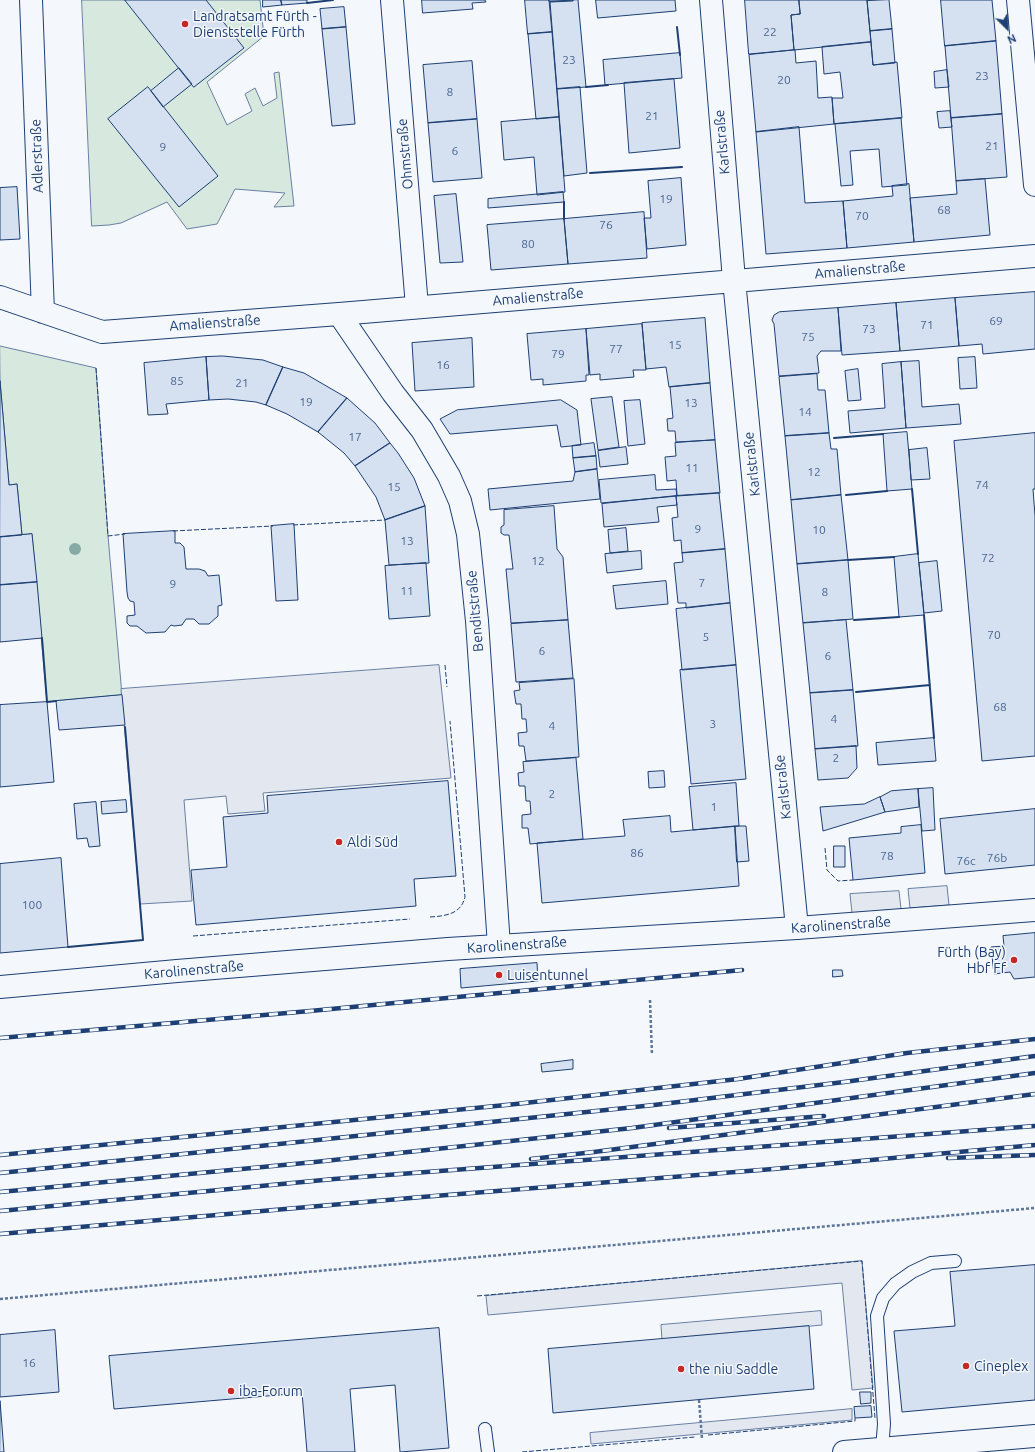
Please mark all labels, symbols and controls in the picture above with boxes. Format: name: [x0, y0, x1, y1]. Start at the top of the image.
place label: Landratsamt Fürth - Dienststelle Fürth: [193, 8, 317, 40]
north arrow: [987, 8, 1027, 48]
marker: Landratsamt Fürth - Dienststelle Fürth: [180, 19, 190, 29]
house number: 22: [763, 25, 777, 39]
text: N: [1006, 32, 1018, 46]
house number: 23: [562, 53, 576, 67]
house number: 23: [975, 69, 989, 83]
house number: 20: [777, 73, 791, 87]
house number: 8: [447, 85, 453, 99]
house number: 21: [645, 109, 659, 123]
street label: Karlstraße: [711, 109, 733, 175]
street label: Ohmstraße: [394, 118, 416, 190]
street label: Adlerstraße: [27, 119, 47, 193]
house number: 21: [985, 139, 999, 153]
house number: 9: [160, 140, 166, 154]
house number: 6: [452, 144, 458, 158]
house number: 19: [659, 192, 673, 206]
house number: 68: [937, 203, 951, 217]
house number: 70: [855, 209, 869, 223]
house number: 76: [599, 218, 613, 232]
house number: 80: [521, 237, 535, 251]
street label: Amalienstraße: [814, 258, 906, 282]
street label: Amalienstraße: [492, 285, 584, 309]
street label: Amalienstraße: [169, 311, 261, 335]
house number: 69: [989, 314, 1003, 328]
house number: 71: [920, 318, 934, 332]
house number: 73: [862, 322, 876, 336]
house number: 75: [801, 330, 815, 344]
house number: 15: [668, 338, 682, 352]
house number: 77: [609, 342, 623, 356]
house number: 79: [551, 347, 565, 361]
house number: 16: [436, 358, 450, 372]
house number: 85: [170, 374, 184, 388]
house number: 21: [235, 376, 249, 390]
house number: 19: [299, 395, 313, 409]
house number: 13: [684, 396, 698, 410]
house number: 14: [798, 405, 812, 419]
house number: 17: [348, 430, 362, 444]
street label: Karlstraße: [740, 431, 764, 497]
house number: 11: [685, 461, 699, 475]
house number: 12: [807, 465, 821, 479]
house number: 74: [975, 478, 989, 492]
house number: 15: [387, 480, 401, 494]
house number: 9: [695, 522, 701, 536]
house number: 10: [812, 523, 826, 537]
house number: 13: [400, 534, 414, 548]
house number: 72: [981, 551, 995, 565]
house number: 12: [531, 554, 545, 568]
street label: Benditstraße: [463, 569, 487, 653]
house number: 7: [699, 576, 705, 590]
house number: 9: [170, 577, 176, 591]
house number: 11: [400, 584, 414, 598]
house number: 8: [822, 585, 828, 599]
house number: 70: [987, 628, 1001, 642]
house number: 5: [703, 630, 709, 644]
house number: 6: [539, 644, 545, 658]
house number: 6: [825, 649, 831, 663]
house number: 68: [993, 700, 1007, 714]
house number: 4: [831, 712, 837, 726]
house number: 3: [710, 717, 716, 731]
house number: 4: [549, 719, 555, 733]
house number: 2: [833, 751, 839, 765]
street label: Karlstraße: [771, 754, 795, 820]
house number: 2: [549, 787, 555, 801]
house number: 1: [711, 800, 717, 814]
place label: Aldi Süd: [347, 834, 398, 850]
marker: Aldi Süd: [334, 837, 344, 847]
house number: 86: [630, 846, 644, 860]
house number: 78: [880, 849, 894, 863]
house number: 76b: [987, 851, 1007, 865]
house number: 76c: [956, 854, 976, 868]
house number: 100: [22, 898, 42, 912]
street label: Karolinenstraße: [790, 913, 892, 937]
street label: Karolinenstraße: [466, 933, 568, 957]
place label: Fürth (Bay) Hbf Ff: [937, 944, 1006, 976]
marker: Fürth (Bay) Hbf Ff: [1009, 955, 1019, 965]
street label: Karolinenstraße: [143, 957, 245, 983]
place label: Luisentunnel: [507, 967, 588, 983]
marker: Luisentunnel: [494, 970, 504, 980]
house number: 16: [22, 1356, 36, 1370]
place label: Cineplex: [974, 1358, 1028, 1374]
place label: the niu Saddle: [689, 1361, 778, 1377]
marker: Cineplex: [961, 1361, 971, 1371]
marker: the niu Saddle: [676, 1364, 686, 1374]
place label: iba-Forum: [239, 1383, 303, 1399]
marker: iba-Forum: [226, 1386, 236, 1396]

